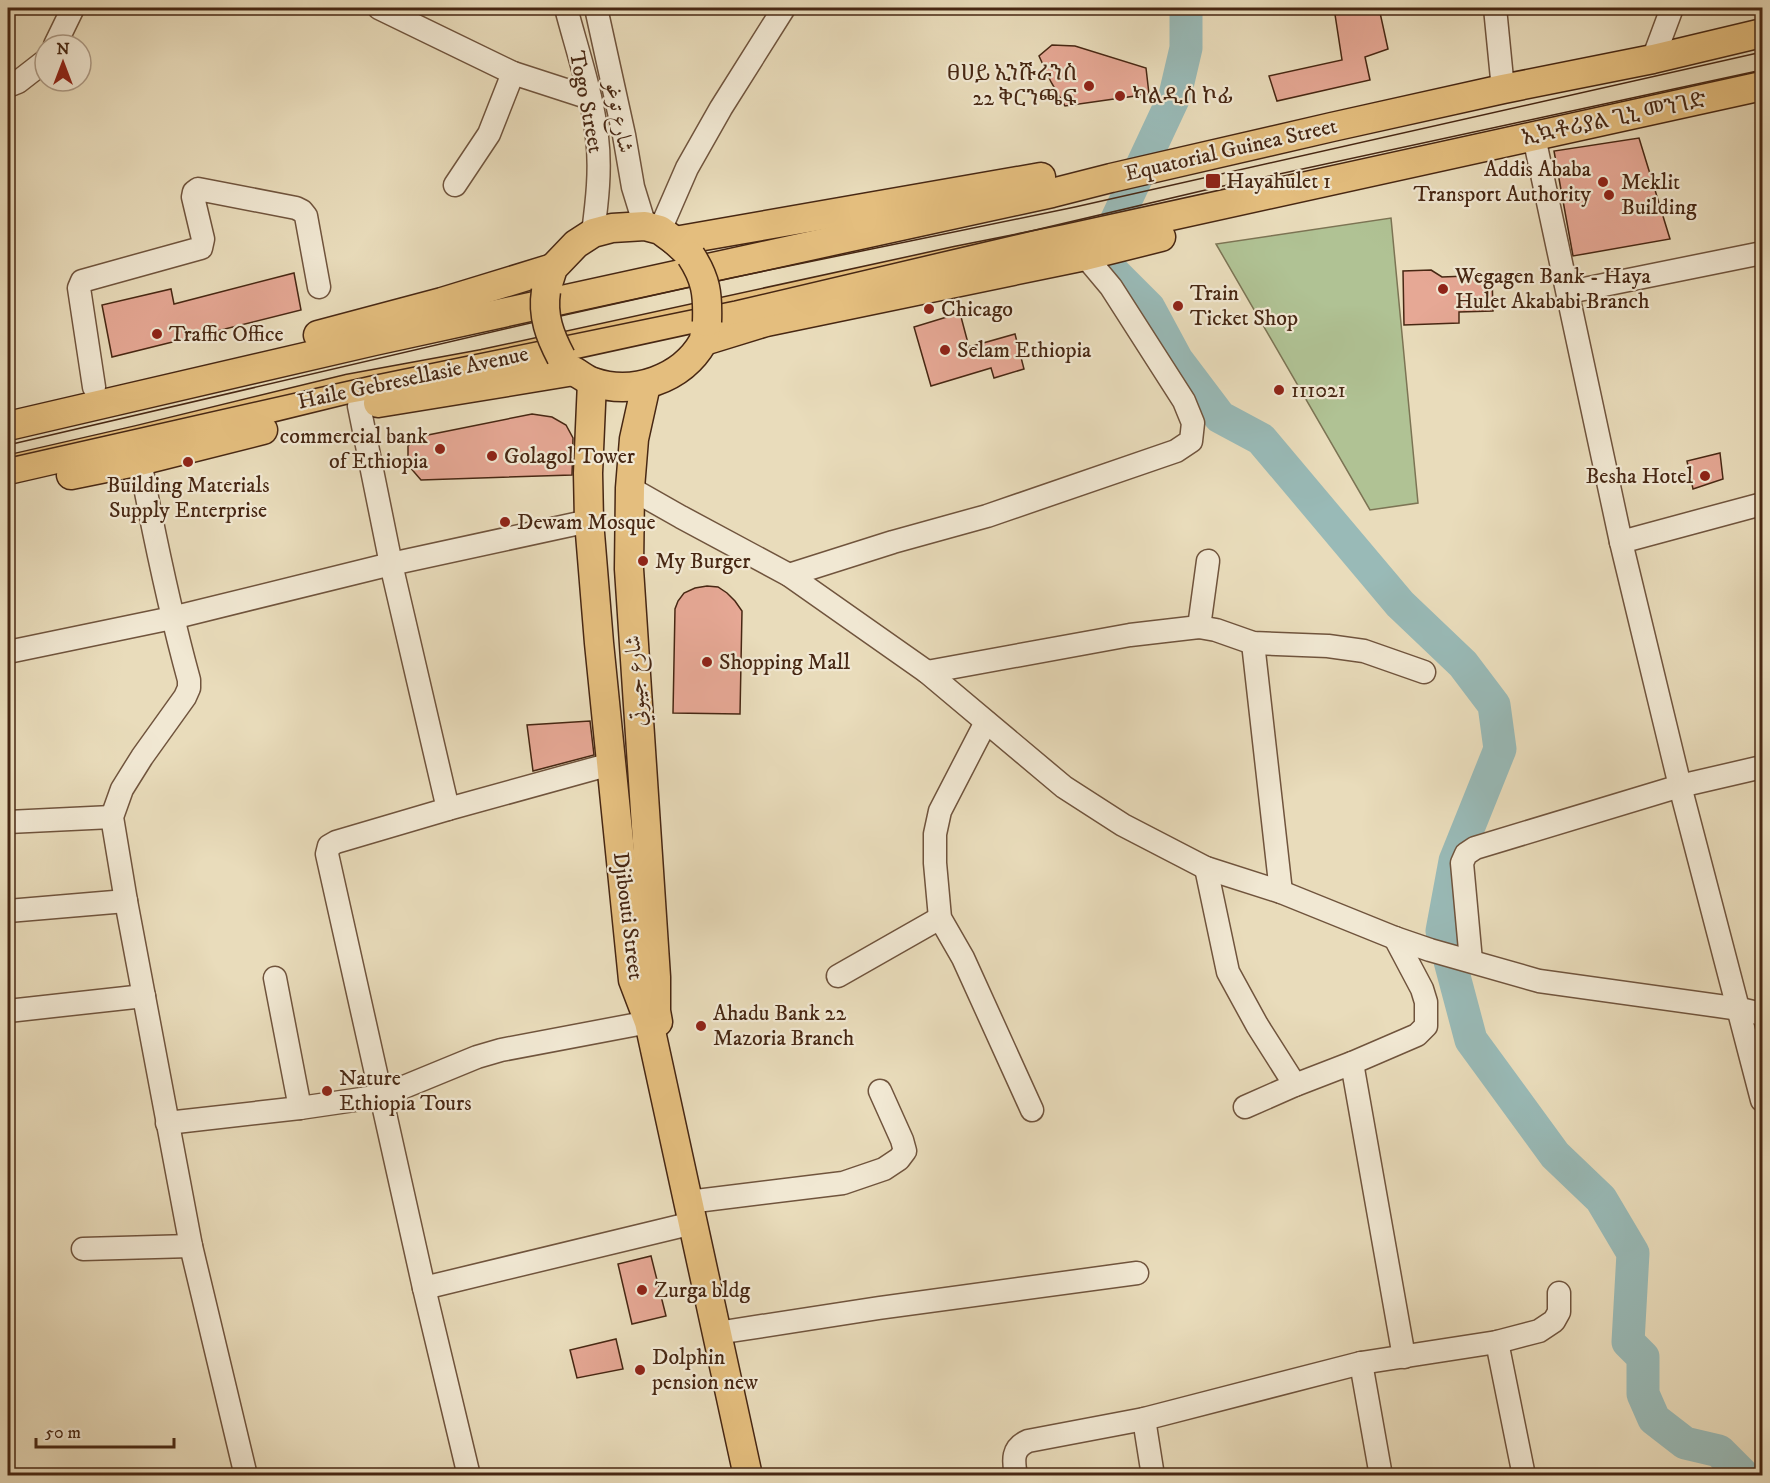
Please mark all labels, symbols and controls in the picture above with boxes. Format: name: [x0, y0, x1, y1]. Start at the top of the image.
north arrow: [33, 33, 93, 93]
text: N: [56, 39, 70, 59]
street label: Togo Street: [563, 49, 609, 155]
place label: ፀሀይ ኢንሹራንስ 22 ቅርንጫፍ: [947, 60, 1077, 112]
street label: شارع توغو: [594, 77, 639, 156]
marker: ፀሀይ ኢንሹራንስ 22 ቅርንጫፍ: [1082, 79, 1096, 93]
place label: ካልዲስ ኮፊ: [1132, 83, 1233, 110]
street label: ኢኳቶሪያል ጊኒ መንገድ: [1519, 86, 1709, 152]
marker: ካልዲስ ኮፊ: [1113, 89, 1127, 103]
street label: Equatorial Guinea Street: [1122, 112, 1340, 188]
place label: Addis Ababa Transport Authority: [1414, 156, 1592, 208]
place label: Hayahulet 1: [1226, 168, 1331, 195]
place label: Meklit Building: [1621, 169, 1697, 221]
marker: Hayahulet 1: [1204, 172, 1222, 190]
marker: Addis Ababa Transport Authority: [1596, 175, 1610, 189]
marker: Meklit Building: [1602, 188, 1616, 202]
place label: Wegagen Bank - Haya Hulet Akababi Branch: [1454, 263, 1651, 315]
place label: Train Ticket Shop: [1190, 280, 1298, 332]
marker: Wegagen Bank - Haya Hulet Akababi Branch: [1436, 282, 1450, 296]
place label: Chicago: [941, 296, 1013, 323]
marker: Train Ticket Shop: [1171, 299, 1185, 313]
marker: Chicago: [922, 302, 936, 316]
place label: Traffic Office: [169, 321, 284, 348]
marker: Traffic Office: [150, 327, 164, 341]
place label: Selam Ethiopia: [957, 337, 1092, 364]
street label: Haile Gebresellasie Avenue: [295, 340, 531, 416]
marker: Selam Ethiopia: [938, 343, 952, 357]
place label: 111021: [1291, 377, 1346, 404]
marker: 111021: [1272, 383, 1286, 397]
place label: commercial bank of Ethiopia: [280, 423, 429, 475]
marker: commercial bank of Ethiopia: [433, 442, 447, 456]
place label: Golagol Tower: [504, 443, 636, 470]
marker: Golagol Tower: [485, 449, 499, 463]
marker: Building Materials Supply Enterprise: [181, 455, 195, 469]
place label: Besha Hotel: [1585, 463, 1693, 490]
marker: Besha Hotel: [1698, 469, 1712, 483]
place label: Building Materials Supply Enterprise: [106, 472, 270, 524]
place label: Dewam Mosque: [517, 509, 656, 536]
marker: Dewam Mosque: [498, 515, 512, 529]
place label: My Burger: [655, 548, 751, 575]
marker: My Burger: [636, 554, 650, 568]
street label: شارع جيبوتي: [619, 634, 657, 728]
place label: Shopping Mall: [719, 649, 850, 676]
marker: Shopping Mall: [700, 655, 714, 669]
street label: Djibouti Street: [607, 851, 649, 981]
place label: Ahadu Bank 22 Mazoria Branch: [713, 1000, 855, 1052]
marker: Ahadu Bank 22 Mazoria Branch: [694, 1019, 708, 1033]
place label: Nature Ethiopia Tours: [339, 1065, 471, 1117]
marker: Nature Ethiopia Tours: [320, 1084, 334, 1098]
place label: Zurga bldg: [654, 1277, 751, 1304]
marker: Zurga bldg: [635, 1283, 649, 1297]
place label: Dolphin pension new: [651, 1344, 758, 1396]
marker: Dolphin pension new: [633, 1363, 647, 1377]
scale bar: [36, 1411, 174, 1449]
text: 50 m: [45, 1422, 81, 1444]

